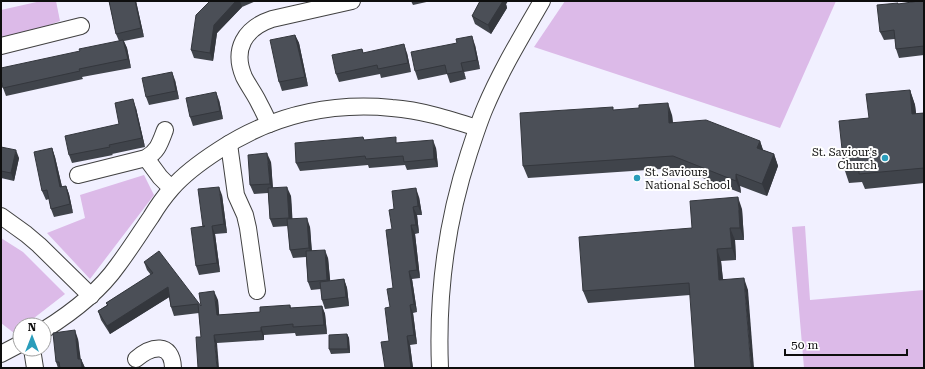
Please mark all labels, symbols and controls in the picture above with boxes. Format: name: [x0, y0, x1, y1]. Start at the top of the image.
place label: St. Saviour's Church: [812, 146, 877, 172]
marker: St. Saviour's Church: [880, 153, 890, 163]
place label: St. Saviours National School: [645, 166, 731, 192]
marker: St. Saviours National School: [632, 173, 642, 183]
north arrow: [12, 317, 52, 357]
text: N: [28, 321, 37, 334]
scale bar: [785, 331, 907, 357]
text: 50 m: [791, 338, 818, 352]

